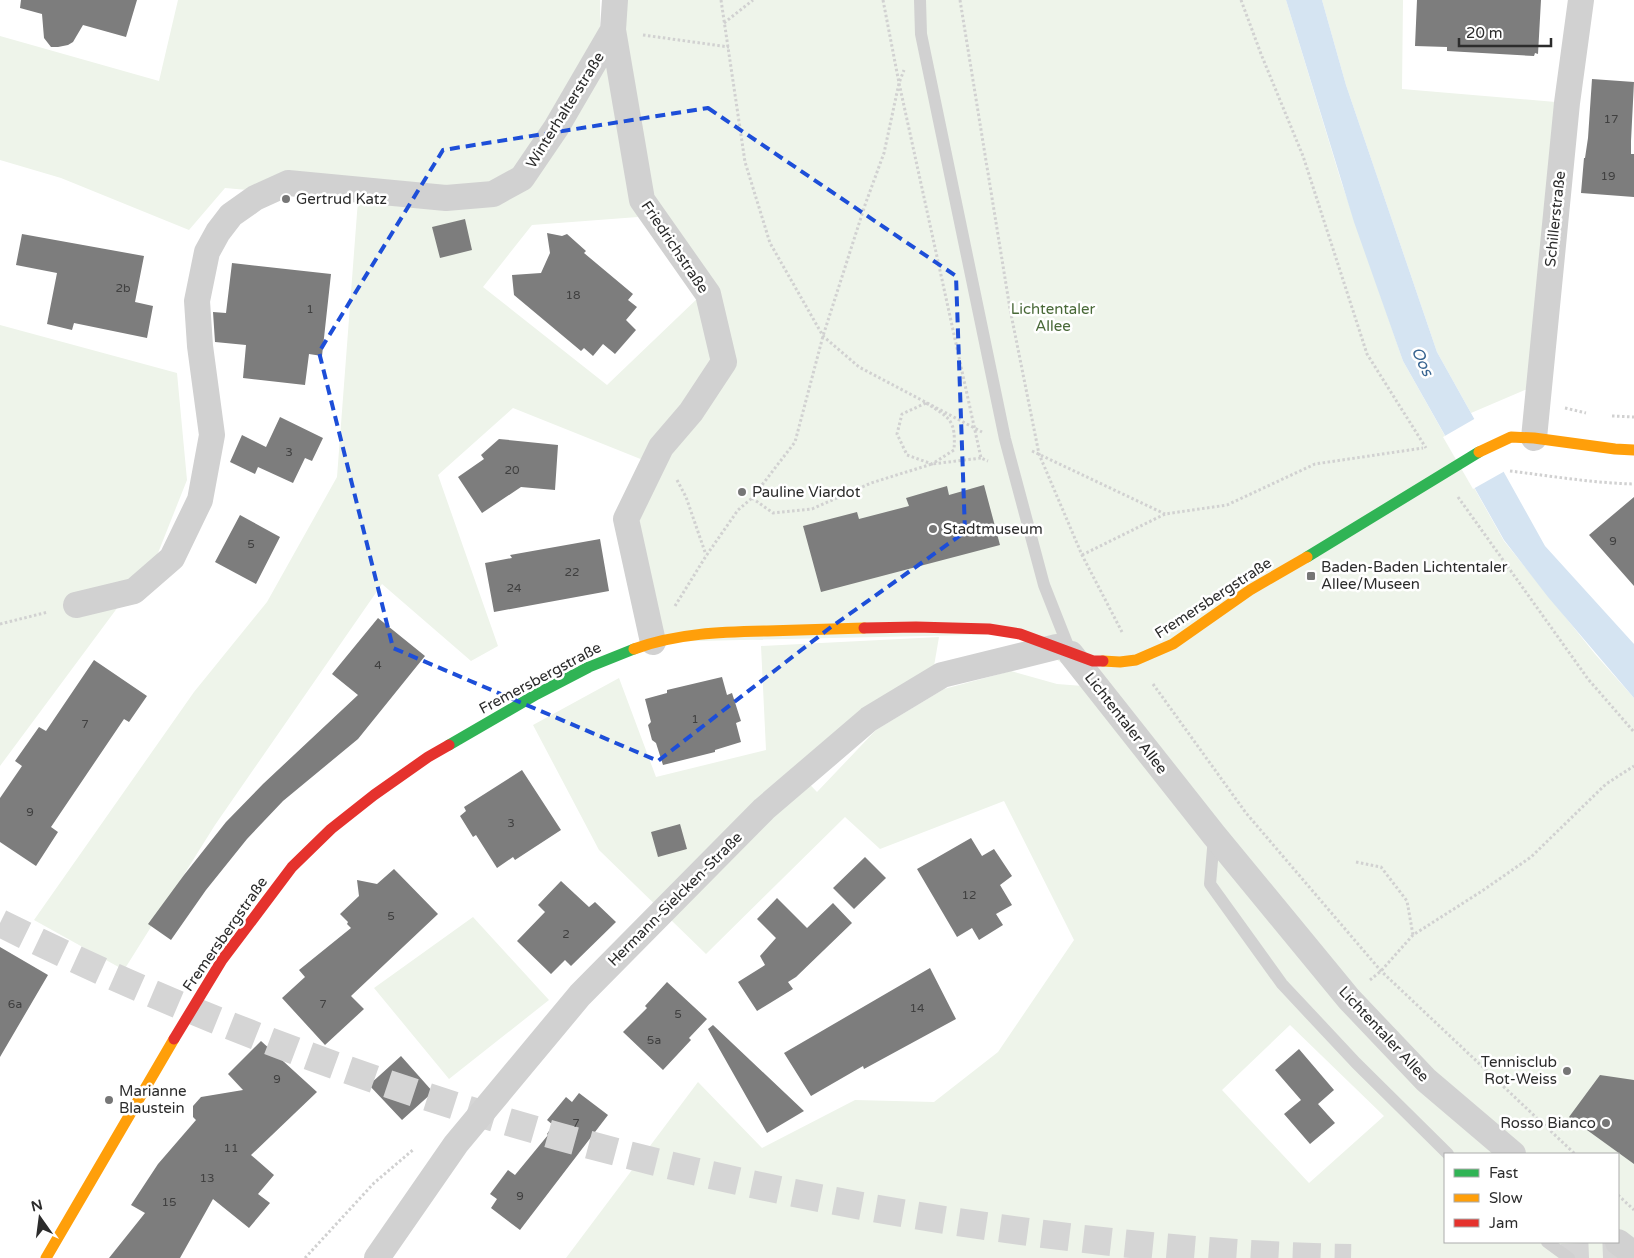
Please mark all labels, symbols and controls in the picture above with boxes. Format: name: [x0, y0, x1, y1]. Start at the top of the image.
scale bar: [1459, 15, 1552, 47]
text: 20 m: [1466, 24, 1503, 42]
street label: Winterhalterstraße: [522, 49, 608, 171]
house number: 17: [1603, 112, 1619, 126]
house number: 19: [1600, 169, 1616, 183]
street label: Schillerstraße: [1541, 170, 1569, 268]
place label: Gertrud Katz: [296, 190, 387, 208]
marker: Gertrud Katz: [280, 193, 292, 205]
street label: Friedrichstraße: [638, 197, 712, 297]
house number: 2b: [115, 281, 131, 295]
house number: 18: [565, 288, 581, 302]
park label: Lichtentaler Allee: [1011, 300, 1096, 335]
house number: 1: [306, 302, 314, 316]
water label: Oos: [1407, 344, 1438, 380]
house number: 3: [285, 445, 293, 459]
house number: 20: [504, 463, 520, 477]
place label: Pauline Viardot: [752, 483, 861, 501]
marker: Pauline Viardot: [736, 486, 748, 498]
place label: Stadtmuseum: [943, 520, 1043, 538]
marker: Stadtmuseum: [927, 523, 939, 535]
house number: 9: [1609, 534, 1617, 548]
house number: 5: [247, 537, 255, 551]
street label: Fremersbergstraße: [1151, 554, 1275, 642]
place label: Baden-Baden Lichtentaler Allee/Museen: [1321, 558, 1508, 593]
house number: 22: [564, 565, 580, 579]
marker: Baden-Baden Lichtentaler Allee/Museen: [1305, 570, 1317, 582]
house number: 24: [506, 581, 522, 595]
street label: Fremersbergstraße: [476, 638, 604, 718]
house number: 4: [374, 658, 382, 672]
street label: Lichtentaler Allee: [1081, 669, 1171, 777]
house number: 1: [691, 712, 699, 726]
house number: 7: [81, 717, 89, 731]
house number: 9: [26, 805, 34, 819]
house number: 3: [507, 816, 515, 830]
street label: Hermann-Sielcken-Straße: [604, 828, 746, 970]
street label: Fremersbergstraße: [179, 873, 271, 995]
house number: 12: [961, 888, 977, 902]
house number: 5: [387, 909, 395, 923]
house number: 2: [562, 927, 570, 941]
street label: Lichtentaler Allee: [1335, 983, 1433, 1085]
house number: 6a: [8, 997, 22, 1011]
house number: 7: [319, 997, 327, 1011]
house number: 14: [909, 1001, 925, 1015]
house number: 5: [674, 1007, 682, 1021]
house number: 5a: [647, 1033, 661, 1047]
place label: Tennisclub Rot-Weiss: [1481, 1053, 1557, 1088]
marker: Tennisclub Rot-Weiss: [1561, 1065, 1573, 1077]
house number: 9: [273, 1072, 281, 1086]
place label: Marianne Blaustein: [119, 1082, 187, 1117]
marker: Marianne Blaustein: [103, 1094, 115, 1106]
place label: Rosso Bianco: [1500, 1114, 1596, 1132]
house number: 7: [572, 1116, 580, 1130]
marker: Rosso Bianco: [1600, 1117, 1612, 1129]
house number: 11: [223, 1141, 239, 1155]
legend: [1444, 1153, 1619, 1243]
text: Fast: [1489, 1164, 1519, 1182]
house number: 13: [199, 1171, 215, 1185]
house number: 9: [516, 1189, 524, 1203]
text: Slow: [1489, 1189, 1523, 1207]
north arrow: [15, 1193, 65, 1243]
house number: 15: [161, 1195, 177, 1209]
text: N: [29, 1196, 44, 1215]
text: Jam: [1489, 1214, 1518, 1232]

